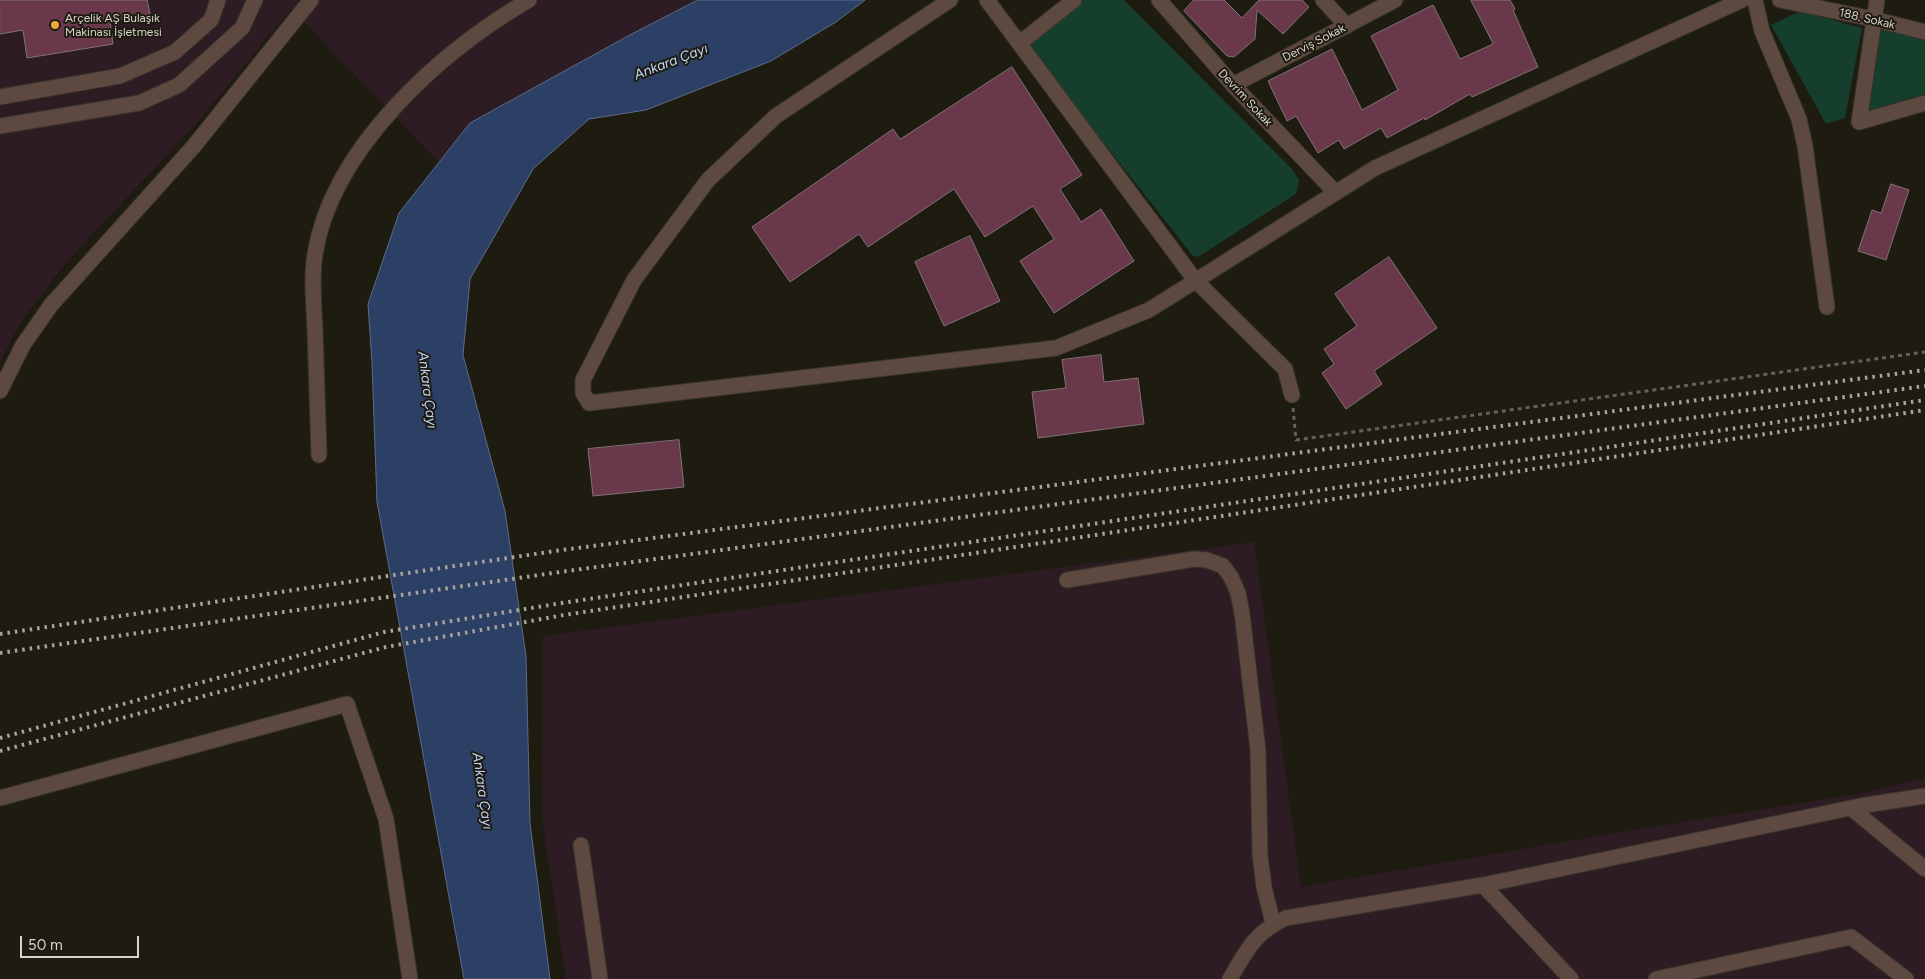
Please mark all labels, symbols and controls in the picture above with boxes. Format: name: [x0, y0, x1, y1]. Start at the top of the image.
street label: 188. Sokak: [1838, 6, 1896, 32]
place label: Arçelik AŞ Bulaşık Makinası İşletmesi: [65, 11, 162, 39]
marker: Arçelik AŞ Bulaşık Makinası İşletmesi: [49, 19, 61, 31]
street label: Derviş Sokak: [1280, 21, 1348, 65]
water label: Ankara Çayı: [632, 40, 710, 84]
street label: Devrim Sokak: [1215, 66, 1275, 130]
water label: Ankara Çayı: [414, 350, 440, 430]
water label: Ankara Çayı: [468, 751, 496, 831]
scale bar: [22, 926, 141, 958]
text: 50 m: [28, 936, 63, 954]

